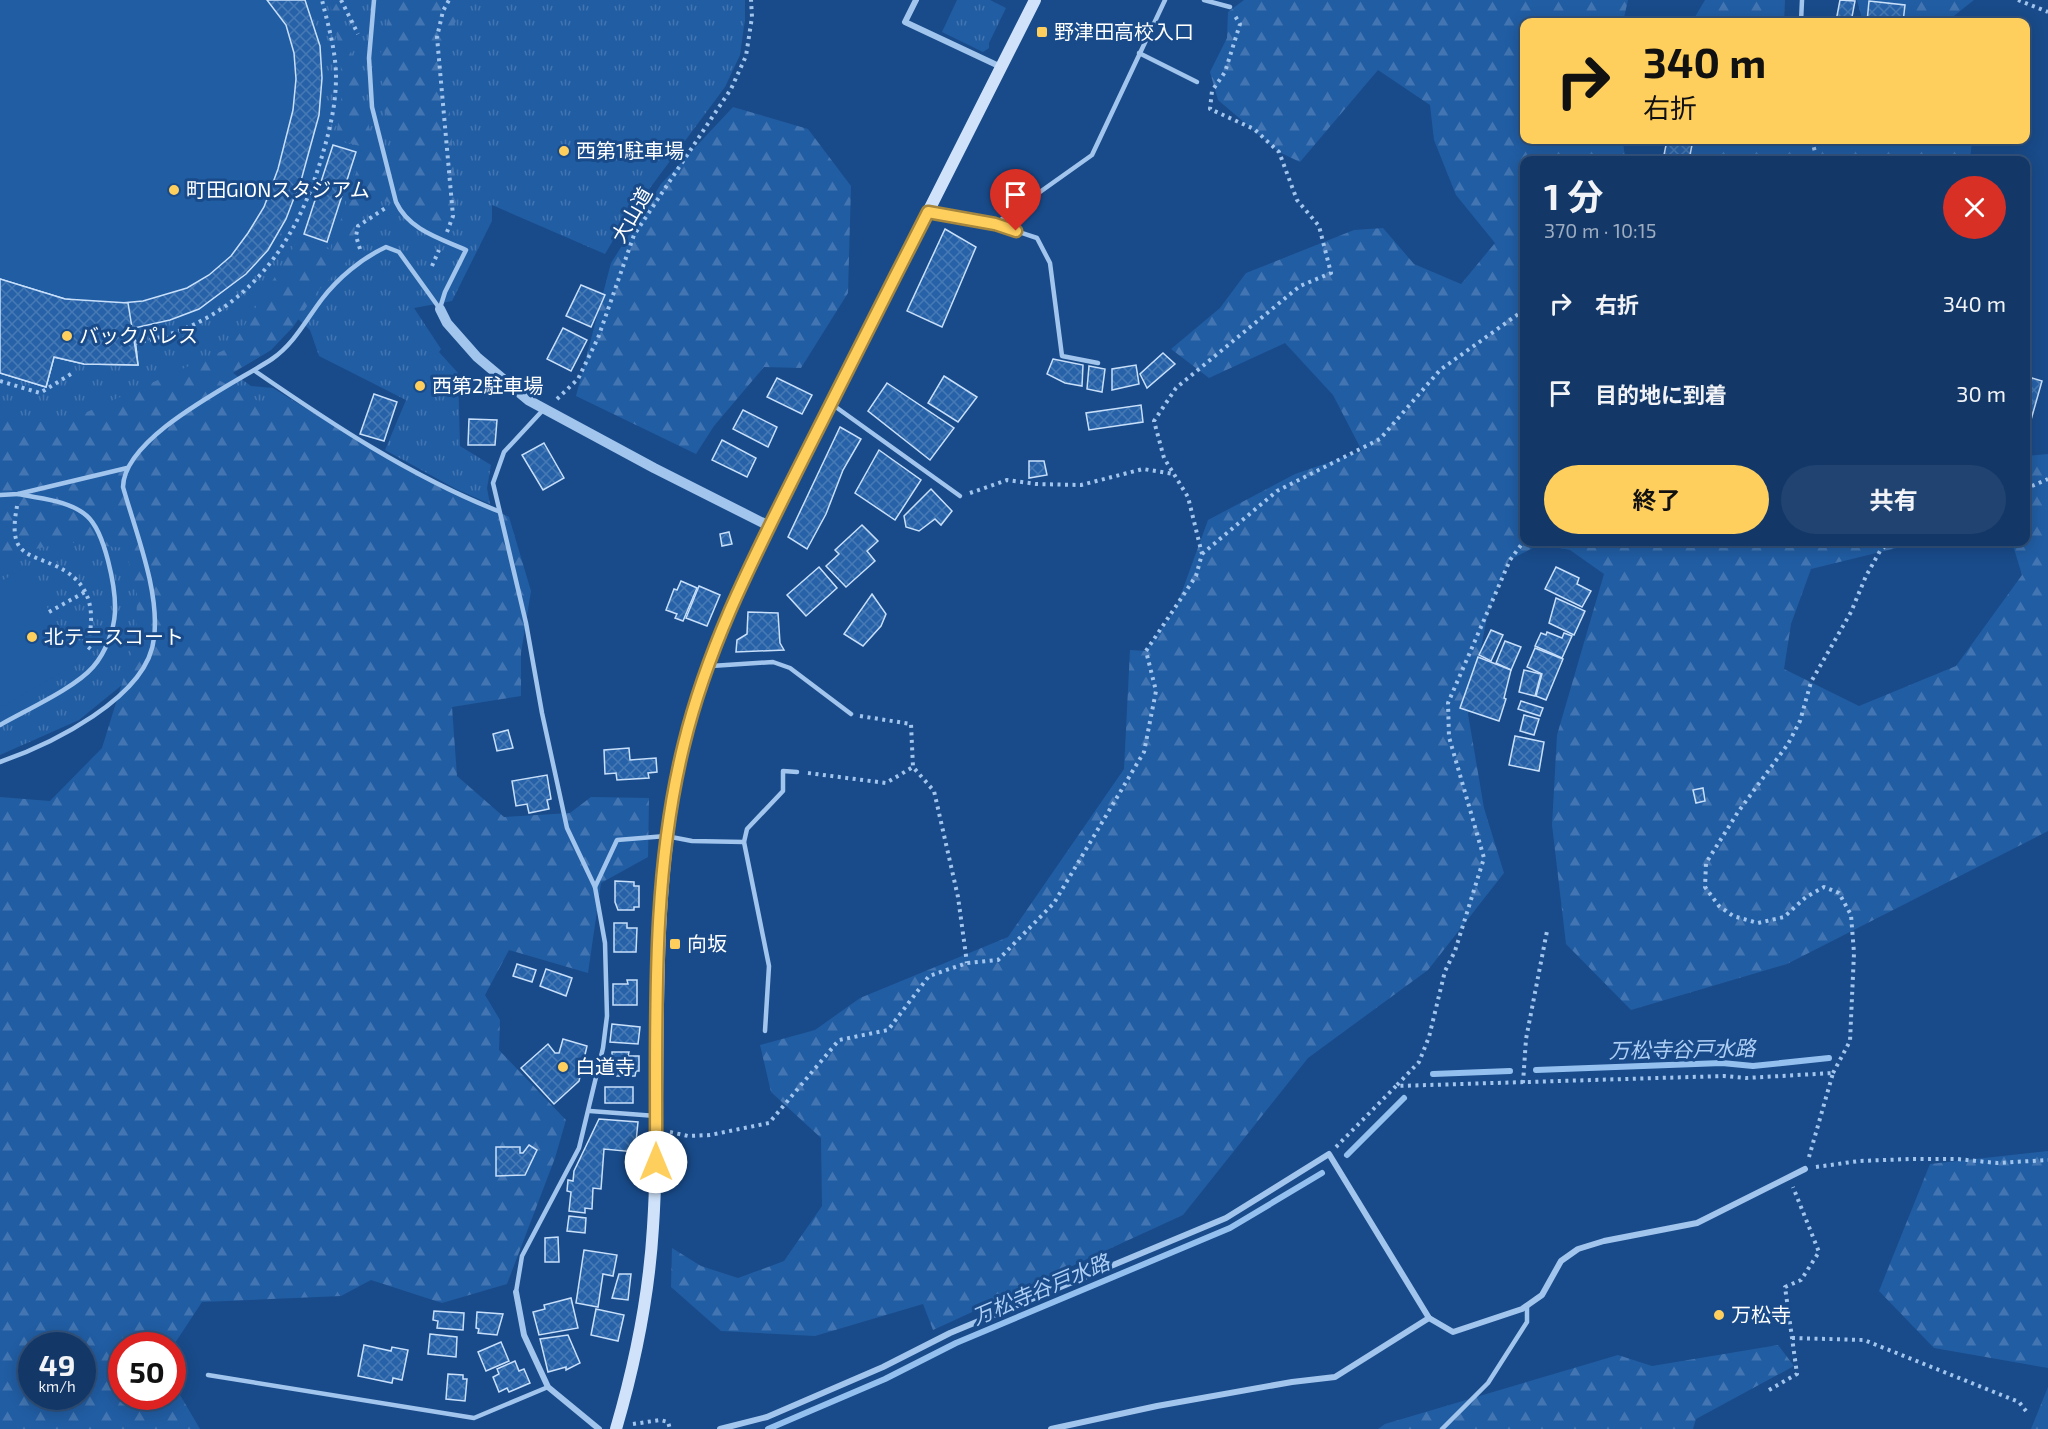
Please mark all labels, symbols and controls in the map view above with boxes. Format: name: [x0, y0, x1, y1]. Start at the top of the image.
place label: 野津田高校入口: [1054, 19, 1194, 43]
marker: 野津田高校入口: [1035, 25, 1049, 39]
text: 340 m: [1643, 36, 1766, 86]
icon: right: [1544, 42, 1622, 120]
text: 右折: [1643, 91, 1697, 123]
place label: 西第1駐車場: [576, 138, 684, 162]
marker: 西第1駐車場: [557, 144, 571, 158]
pin: [990, 169, 1041, 231]
text: 1 分: [1544, 174, 1603, 217]
button: close: [1943, 176, 2006, 239]
place label: 町田GIONスタジアム: [186, 177, 370, 201]
icon: arrive: [999, 178, 1032, 211]
marker: 町田GIONスタジアム: [167, 183, 181, 197]
street label: 大山道: [606, 183, 657, 246]
text: 370 m · 10:15: [1544, 218, 1656, 242]
icon: right: [1544, 287, 1577, 320]
text: 340 m: [1943, 290, 2006, 316]
text: 右折: [1595, 291, 1639, 317]
place label: バックパレス: [79, 323, 198, 347]
marker: バックパレス: [60, 329, 74, 343]
place label: 西第2駐車場: [432, 373, 543, 397]
icon: arrive: [1544, 377, 1577, 410]
marker: 西第2駐車場: [413, 379, 427, 393]
text: 30 m: [1956, 380, 2006, 406]
text: 目的地に到着: [1595, 381, 1727, 407]
button: 終了: [1544, 465, 1769, 534]
button: 共有: [1781, 465, 2006, 534]
place label: 北テニスコート: [44, 624, 184, 648]
marker: 北テニスコート: [25, 630, 39, 644]
place label: 向坂: [687, 931, 727, 955]
marker: 向坂: [668, 937, 682, 951]
water label: 万松寺谷戸水路: [1608, 1035, 1758, 1062]
place label: 白道寺: [575, 1054, 635, 1078]
marker: 白道寺: [556, 1060, 570, 1074]
position arrow: [624, 1130, 688, 1194]
water label: 万松寺谷戸水路: [968, 1248, 1115, 1329]
place label: 万松寺: [1731, 1302, 1791, 1326]
marker: 万松寺: [1712, 1308, 1726, 1322]
speed limit sign: 50: [108, 1332, 186, 1410]
text: 49: [39, 1346, 75, 1382]
text: km/h: [38, 1377, 76, 1395]

